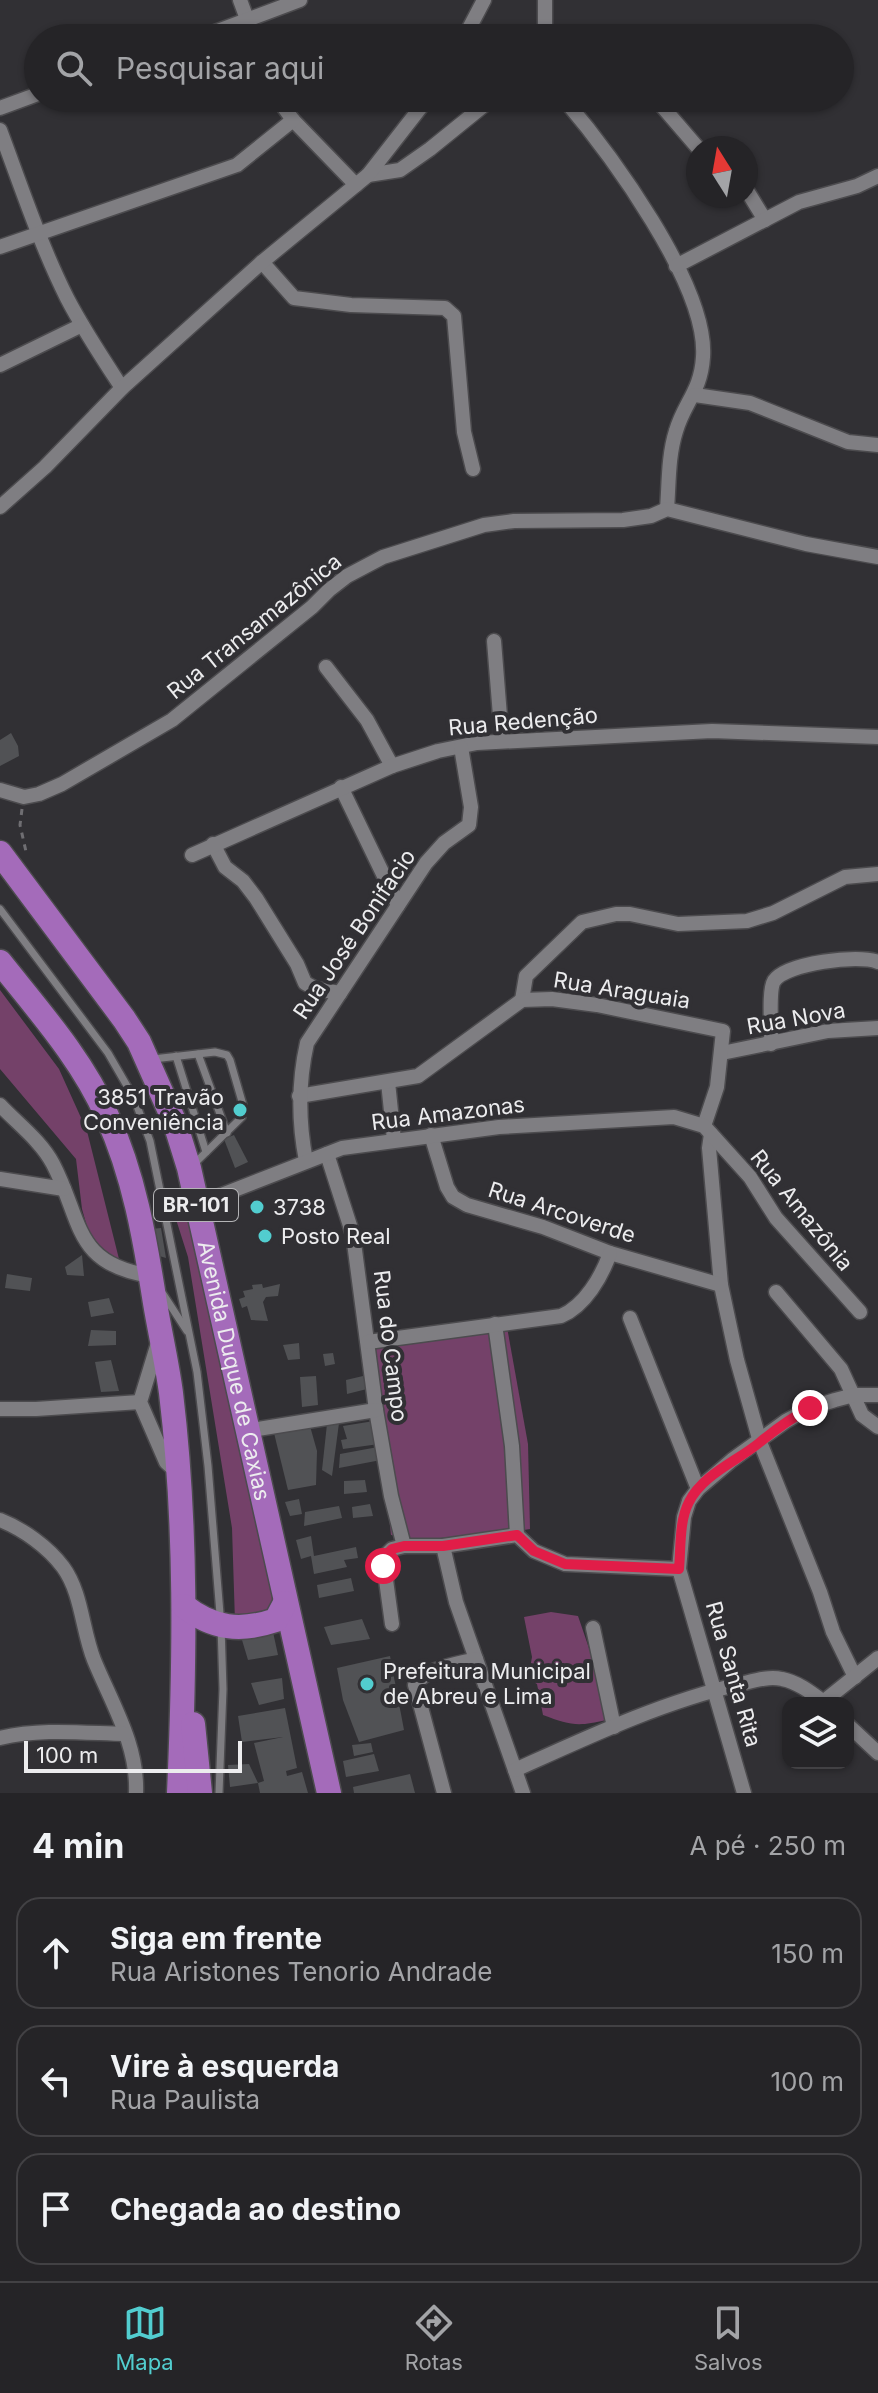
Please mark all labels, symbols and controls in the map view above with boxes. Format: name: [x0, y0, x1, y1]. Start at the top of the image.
search box: [24, 24, 854, 112]
icon: search: [52, 46, 96, 90]
text: Pesquisar aqui: [116, 50, 324, 86]
north arrow: [686, 136, 758, 208]
street label: Rua Transamazônica: [162, 548, 346, 704]
street label: Rua Redenção: [447, 702, 599, 740]
street label: Rua José Bonifacio: [288, 844, 420, 1024]
street label: Rua Araguaia: [552, 966, 692, 1014]
street label: Rua Nova: [745, 997, 847, 1039]
place label: 3851 Travão Conveniência: [83, 1084, 224, 1135]
street label: Rua Amazonas: [370, 1091, 526, 1135]
marker: 3851 Travão Conveniência: [231, 1101, 249, 1119]
street label: Rua Amazônia: [745, 1144, 859, 1276]
street label: Rua Arcoverde: [485, 1176, 639, 1248]
road number: BR-101: [154, 1189, 238, 1221]
place label: 3738: [273, 1194, 326, 1220]
marker: 3738: [248, 1198, 266, 1216]
place label: Posto Real: [281, 1223, 391, 1249]
marker: Posto Real: [256, 1227, 274, 1245]
street label: Avenida Duque de Caxias: [193, 1238, 276, 1503]
street label: Rua do Campo: [369, 1269, 413, 1423]
route end: [792, 1390, 828, 1426]
route start: [365, 1548, 401, 1584]
street label: Rua Santa Rita: [701, 1598, 767, 1750]
place label: Prefeitura Municipal de Abreu e Lima: [383, 1658, 591, 1709]
marker: Prefeitura Municipal de Abreu e Lima: [358, 1675, 376, 1693]
map controls: [782, 1697, 854, 1769]
button: layers: [782, 1697, 854, 1769]
scale bar: [24, 1737, 242, 1773]
text: 100 m: [36, 1742, 98, 1768]
text: 4 min: [32, 1825, 124, 1866]
text: A pé · 250 m: [689, 1830, 846, 1861]
text: Siga em frente: [110, 1920, 322, 1956]
icon: ahead: [34, 1931, 78, 1975]
text: 150 m: [771, 1938, 844, 1969]
text: Rua Aristones Tenorio Andrade: [110, 1956, 493, 1987]
text: Vire à esquerda: [110, 2048, 339, 2084]
icon: left: [34, 2059, 78, 2103]
text: 100 m: [771, 2066, 844, 2097]
text: Rua Paulista: [110, 2084, 260, 2115]
icon: arrive: [34, 2187, 78, 2231]
text: Chegada ao destino: [110, 2191, 401, 2227]
tab: Mapa: [115, 2301, 174, 2375]
tab: Rotas: [405, 2301, 463, 2375]
tab: Salvos: [694, 2301, 763, 2375]

